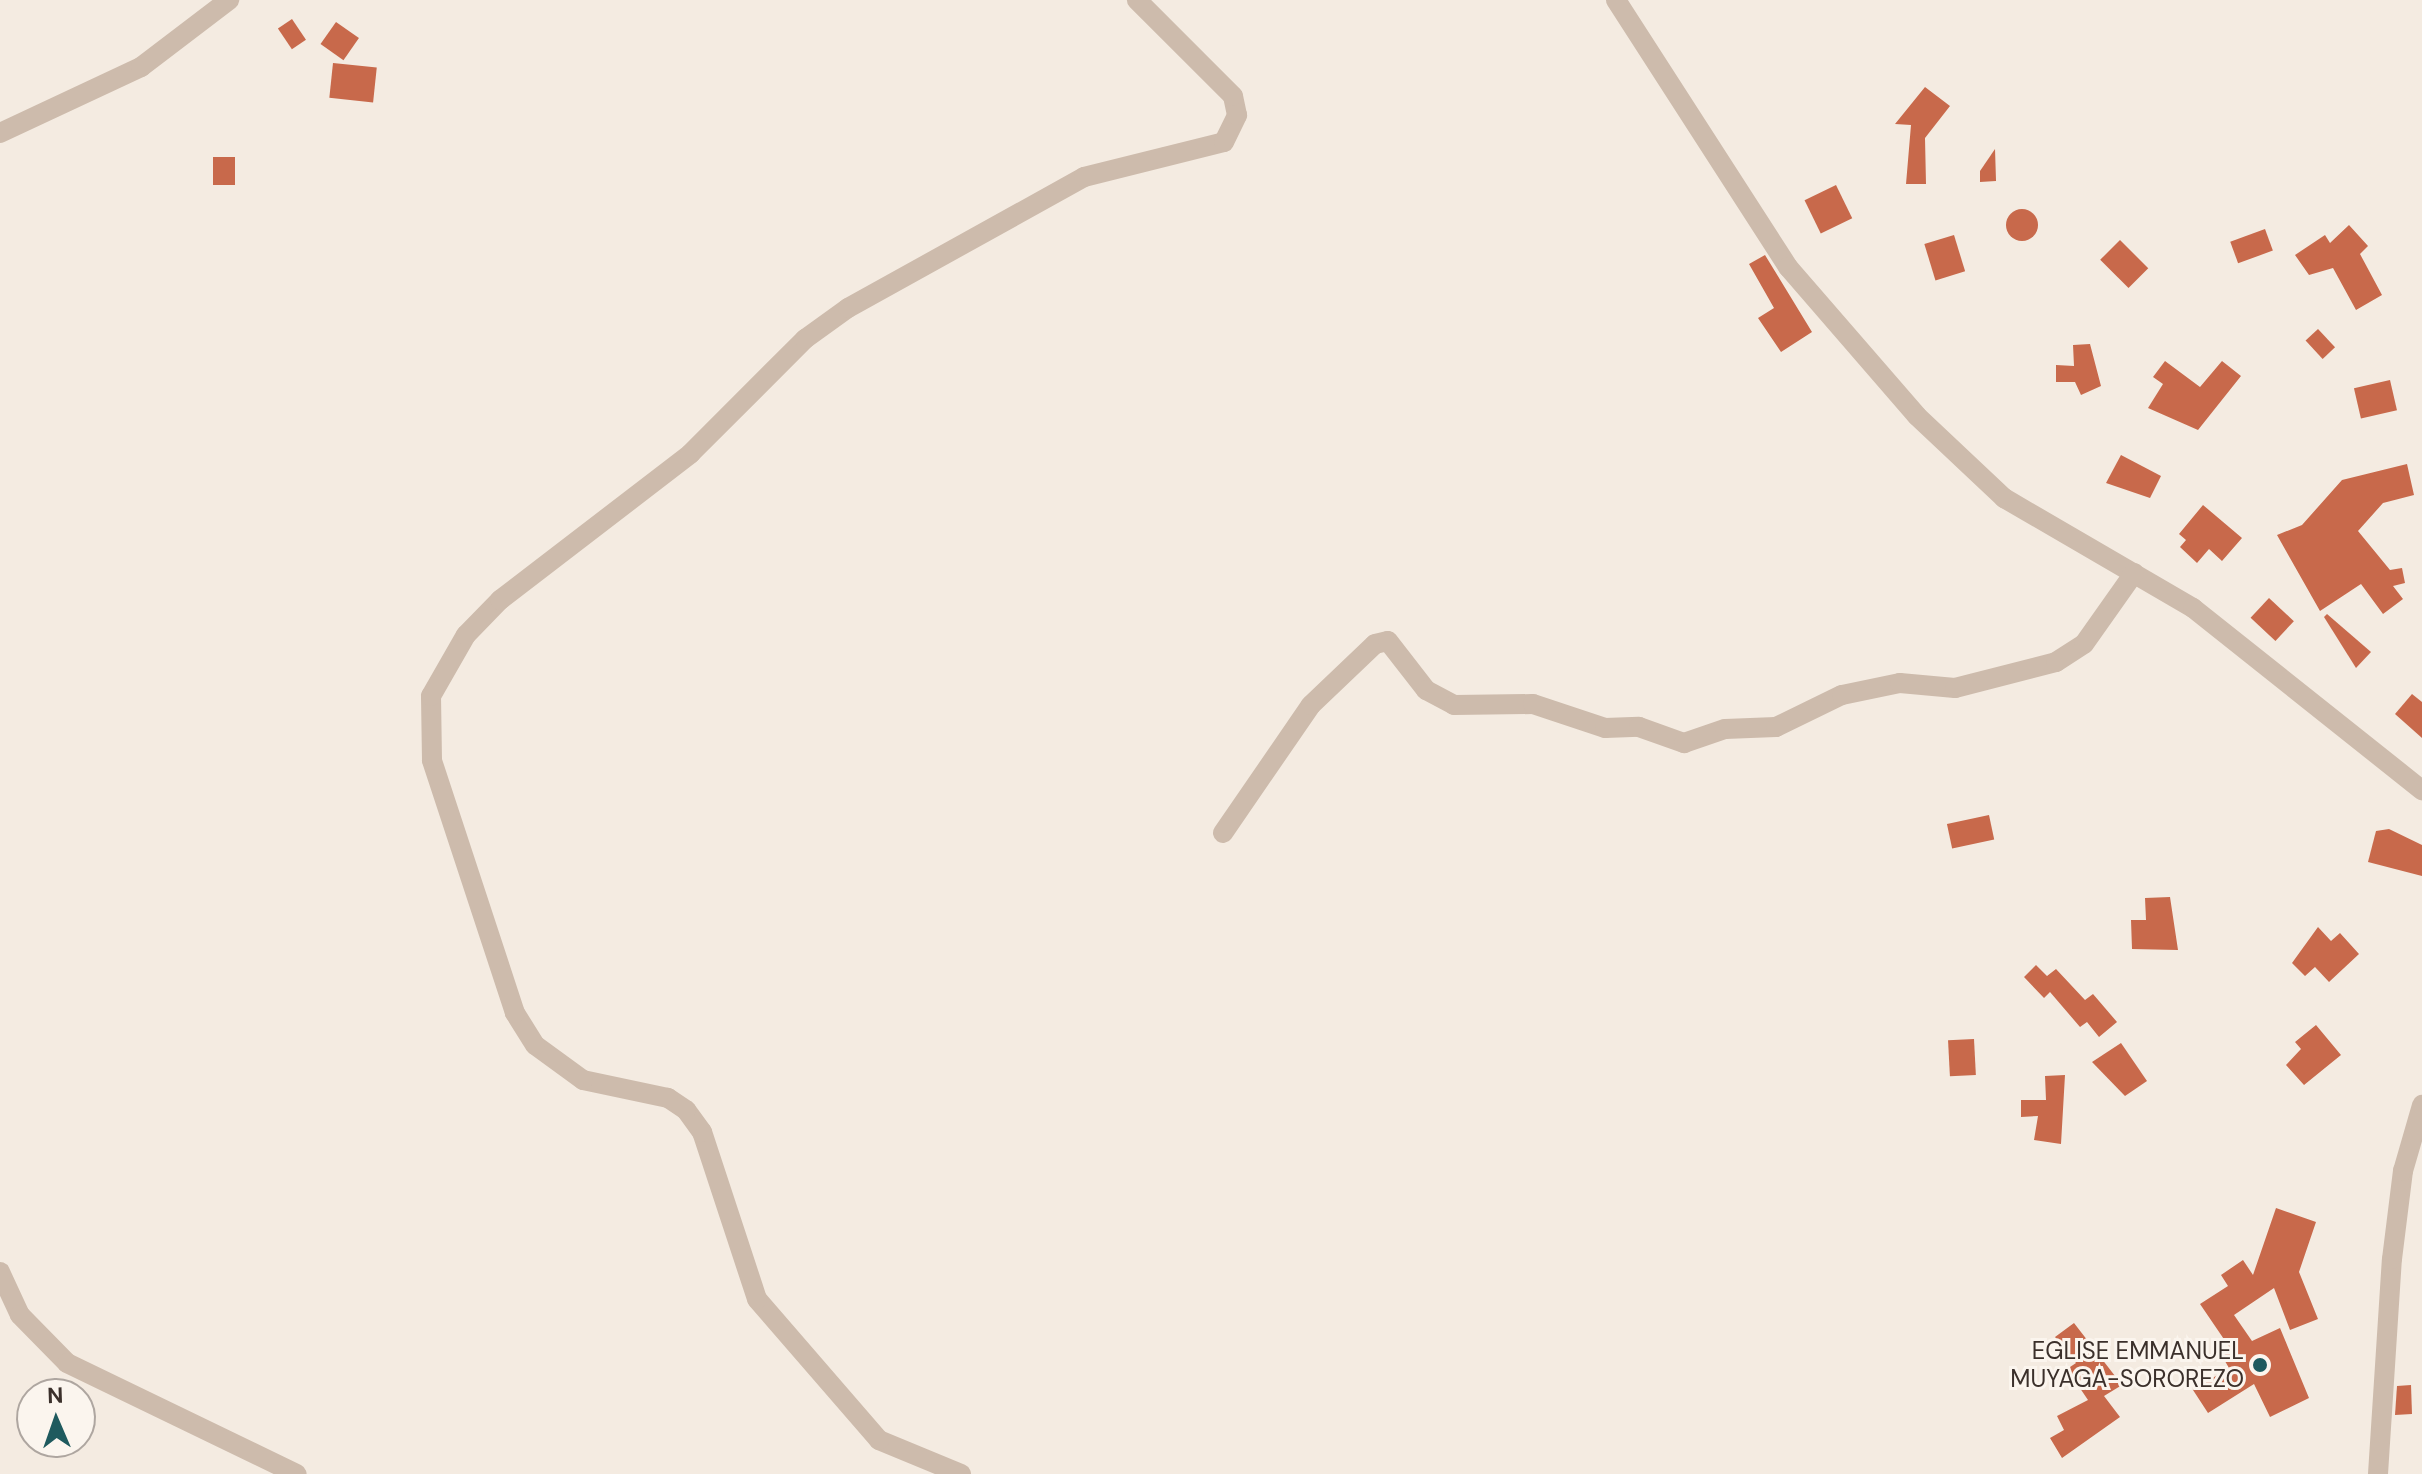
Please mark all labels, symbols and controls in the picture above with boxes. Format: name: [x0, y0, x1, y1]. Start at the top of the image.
place label: EGLISE EMMANUEL MUYAGA-SOROREZO: [2010, 1337, 2244, 1393]
marker: EGLISE EMMANUEL MUYAGA-SOROREZO: [2251, 1356, 2269, 1374]
north arrow: [16, 1378, 96, 1458]
text: N: [47, 1381, 64, 1410]

